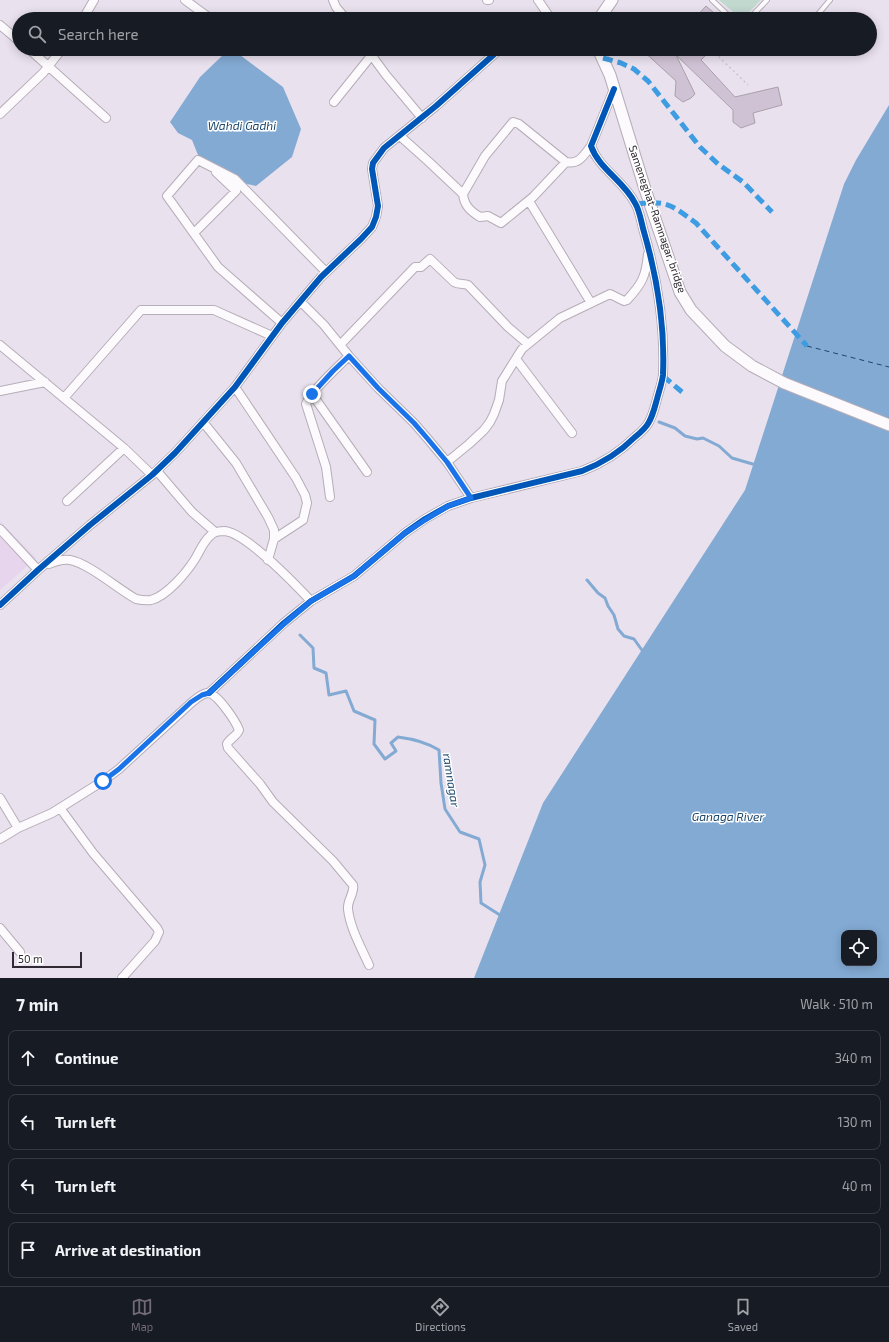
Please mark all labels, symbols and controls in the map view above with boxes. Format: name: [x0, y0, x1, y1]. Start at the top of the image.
search box: [12, 12, 877, 56]
icon: search: [26, 23, 48, 45]
text: Search here: [58, 25, 139, 43]
water label: Wahdi Gadhi: [208, 118, 276, 132]
street label: Sameneghat-Ramnagar, bridge: [627, 143, 689, 295]
route end: [303, 385, 321, 403]
water label: ramnagar: [441, 752, 463, 808]
route start: [94, 772, 112, 790]
water label: Ganaga River: [692, 809, 765, 823]
map controls: [841, 930, 877, 966]
button: locate: [841, 930, 877, 966]
scale bar: [12, 950, 82, 969]
text: 50 m: [18, 952, 43, 965]
text: 7 min: [16, 994, 59, 1014]
text: Walk · 510 m: [800, 996, 873, 1012]
icon: ahead: [17, 1047, 39, 1069]
text: Continue: [55, 1049, 118, 1067]
text: 340 m: [835, 1050, 872, 1066]
icon: left: [17, 1111, 39, 1133]
text: Turn left: [55, 1113, 116, 1131]
text: 130 m: [837, 1114, 872, 1130]
icon: left: [17, 1175, 39, 1197]
text: Turn left: [55, 1177, 116, 1195]
text: 40 m: [842, 1178, 872, 1194]
icon: arrive: [17, 1239, 39, 1261]
text: Arrive at destination: [55, 1241, 201, 1259]
tab: Map: [131, 1296, 153, 1333]
tab: Directions: [415, 1296, 466, 1333]
tab: Saved: [728, 1296, 758, 1333]

